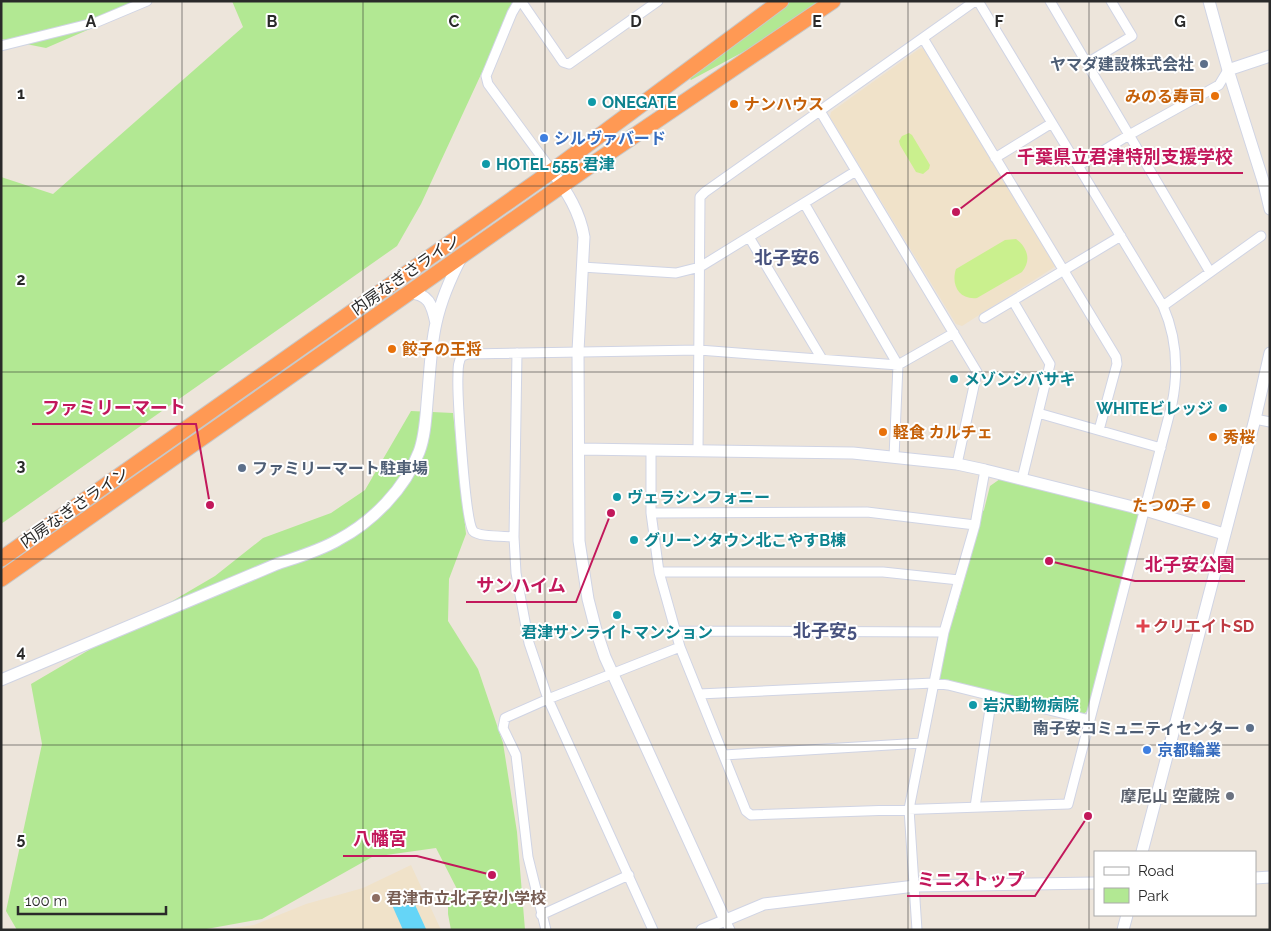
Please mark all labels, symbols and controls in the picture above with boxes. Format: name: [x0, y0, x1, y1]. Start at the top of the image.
text: A: [86, 12, 97, 31]
text: B: [267, 12, 278, 31]
text: C: [449, 12, 460, 31]
text: D: [630, 12, 642, 31]
text: E: [812, 12, 822, 31]
text: F: [994, 12, 1004, 31]
text: G: [1174, 12, 1186, 31]
place label: ヤマダ建設株式会社: [1050, 55, 1194, 74]
marker: ヤマダ建設株式会社: [1198, 58, 1210, 70]
text: 1: [17, 84, 25, 103]
place label: みのる寿司: [1125, 87, 1205, 106]
marker: みのる寿司: [1209, 90, 1221, 102]
place label: ONEGATE: [602, 93, 677, 112]
place label: ナンハウス: [744, 95, 824, 114]
marker: ONEGATE: [586, 96, 598, 108]
marker: ナンハウス: [728, 98, 740, 110]
place label: シルヴァバード: [554, 129, 666, 148]
marker: シルヴァバード: [538, 132, 550, 144]
callout: 千葉県立君津特別支援学校: [1007, 140, 1243, 173]
text: 千葉県立君津特別支援学校: [1017, 146, 1233, 167]
place label: HOTEL 555 君津: [496, 155, 614, 174]
marker: HOTEL 555 君津: [480, 158, 492, 170]
street label: 内房なぎさライン: [347, 230, 463, 319]
district label: 北子安6: [755, 247, 820, 268]
text: 2: [16, 270, 26, 289]
place label: 餃子の王将: [402, 340, 482, 359]
marker: 餃子の王将: [386, 343, 398, 355]
place label: メゾンシバサキ: [964, 370, 1076, 389]
marker: メゾンシバサキ: [948, 373, 960, 385]
callout: ファミリーマート: [32, 391, 196, 424]
text: ファミリーマート: [42, 397, 186, 418]
place label: WHITEビレッジ: [1096, 399, 1213, 418]
marker: WHITEビレッジ: [1217, 402, 1229, 414]
place label: 軽食 カルチェ: [893, 423, 993, 442]
marker: 軽食 カルチェ: [877, 426, 889, 438]
place label: 秀桜: [1223, 428, 1255, 447]
marker: 秀桜: [1207, 431, 1219, 443]
text: 3: [17, 456, 26, 475]
place label: ファミリーマート駐車場: [252, 459, 428, 478]
marker: ファミリーマート駐車場: [236, 462, 248, 474]
street label: 内房なぎさライン: [16, 463, 132, 552]
place label: ヴェラシンフォニー: [627, 488, 770, 507]
marker: ヴェラシンフォニー: [611, 491, 623, 503]
place label: たつの子: [1132, 496, 1196, 515]
marker: たつの子: [1200, 499, 1212, 511]
place label: グリーンタウン北こやすB棟: [644, 531, 846, 550]
marker: グリーンタウン北こやすB棟: [628, 534, 640, 546]
callout: 北子安公園: [1135, 548, 1245, 581]
text: 北子安公園: [1145, 554, 1235, 575]
callout: サンハイム: [466, 569, 576, 602]
text: サンハイム: [476, 575, 566, 596]
marker: 君津サンライトマンション: [611, 609, 623, 621]
place label: クリエイトSD: [1153, 617, 1254, 636]
district label: 北子安5: [793, 620, 857, 641]
marker: クリエイトSD: [1137, 620, 1149, 632]
place label: 君津サンライトマンション: [521, 623, 713, 642]
text: 4: [16, 642, 26, 661]
place label: 岩沢動物病院: [983, 696, 1079, 715]
marker: 岩沢動物病院: [967, 699, 979, 711]
place label: 南子安コミュニティセンター: [1033, 719, 1240, 738]
marker: 南子安コミュニティセンター: [1244, 722, 1256, 734]
place label: 京都輪業: [1157, 741, 1221, 760]
marker: 京都輪業: [1141, 744, 1153, 756]
place label: 摩尼山 空蔵院: [1120, 787, 1220, 806]
marker: 摩尼山 空蔵院: [1224, 790, 1236, 802]
callout: 八幡宮: [343, 823, 417, 856]
text: 八幡宮: [353, 828, 407, 849]
text: 5: [17, 829, 26, 848]
legend: [1094, 851, 1256, 916]
text: Road: [1138, 862, 1174, 880]
callout: ミニストップ: [907, 863, 1035, 896]
text: ミニストップ: [917, 869, 1025, 890]
scale bar: [18, 884, 165, 916]
text: Park: [1138, 887, 1169, 905]
place label: 君津市立北子安小学校: [386, 889, 546, 908]
text: 100 m: [25, 892, 67, 910]
marker: 君津市立北子安小学校: [370, 892, 382, 904]

